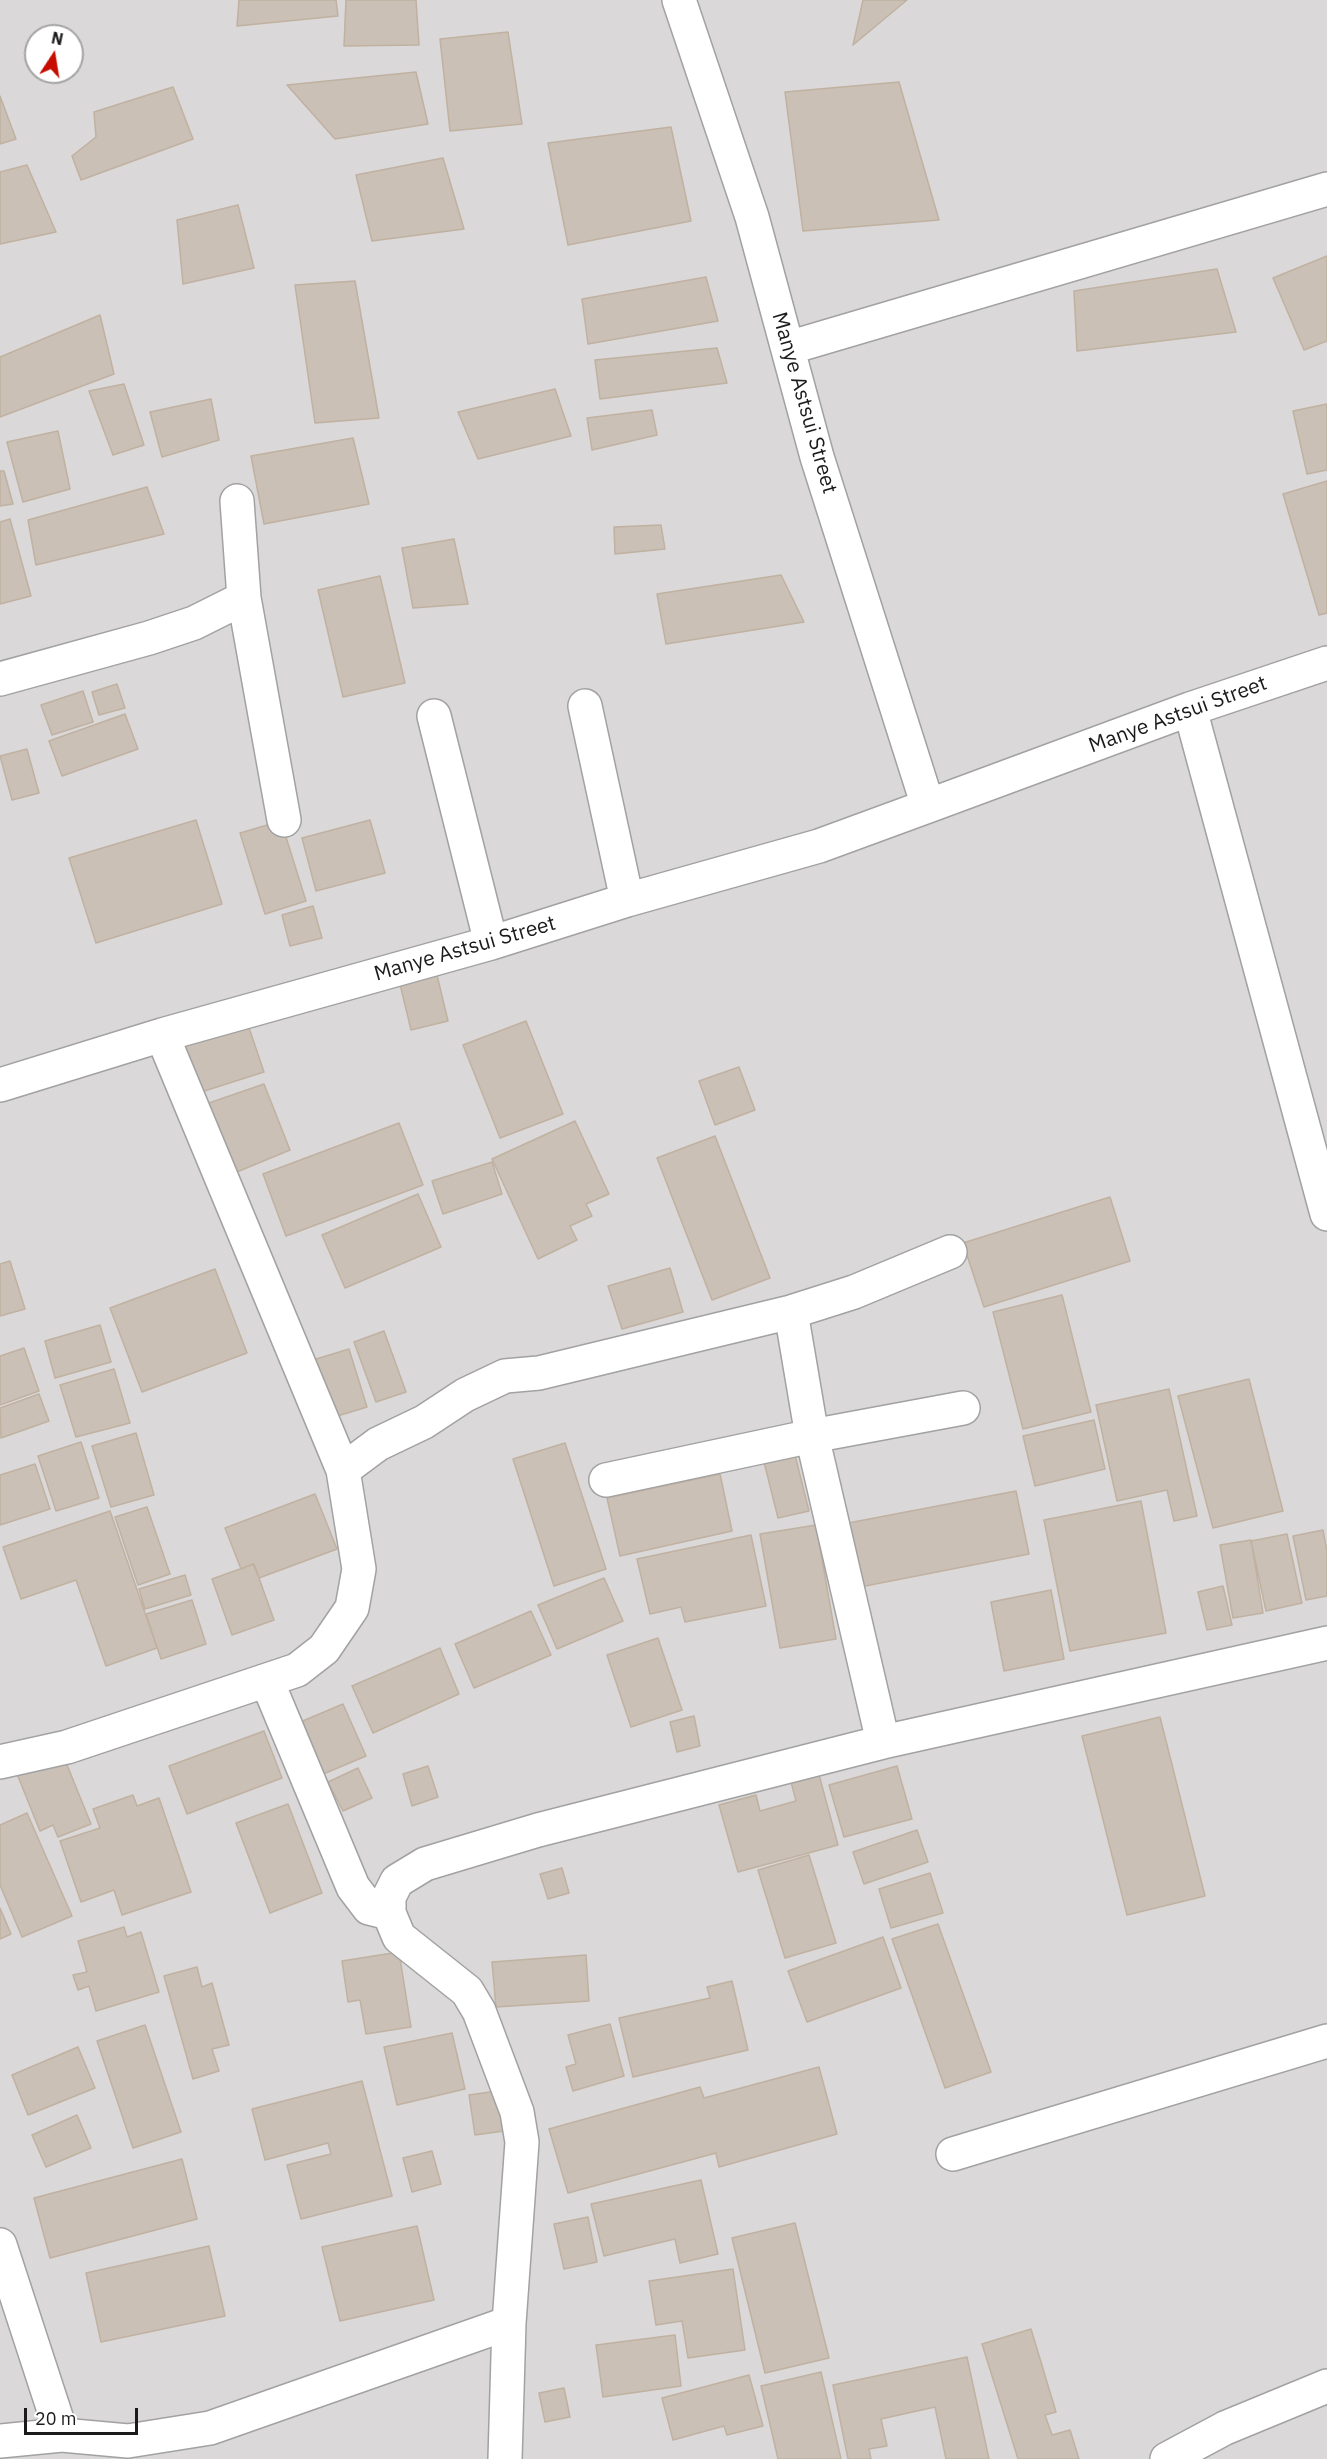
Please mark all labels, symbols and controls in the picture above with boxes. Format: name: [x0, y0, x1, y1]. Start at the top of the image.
north arrow: [24, 24, 84, 84]
text: N: [50, 27, 65, 49]
street label: Manye Astsui Street: [766, 309, 842, 497]
street label: Manye Astsui Street: [1085, 671, 1271, 759]
street label: Manye Astsui Street: [371, 911, 559, 987]
scale bar: [27, 2396, 141, 2434]
text: 20 m: [35, 2407, 77, 2430]

